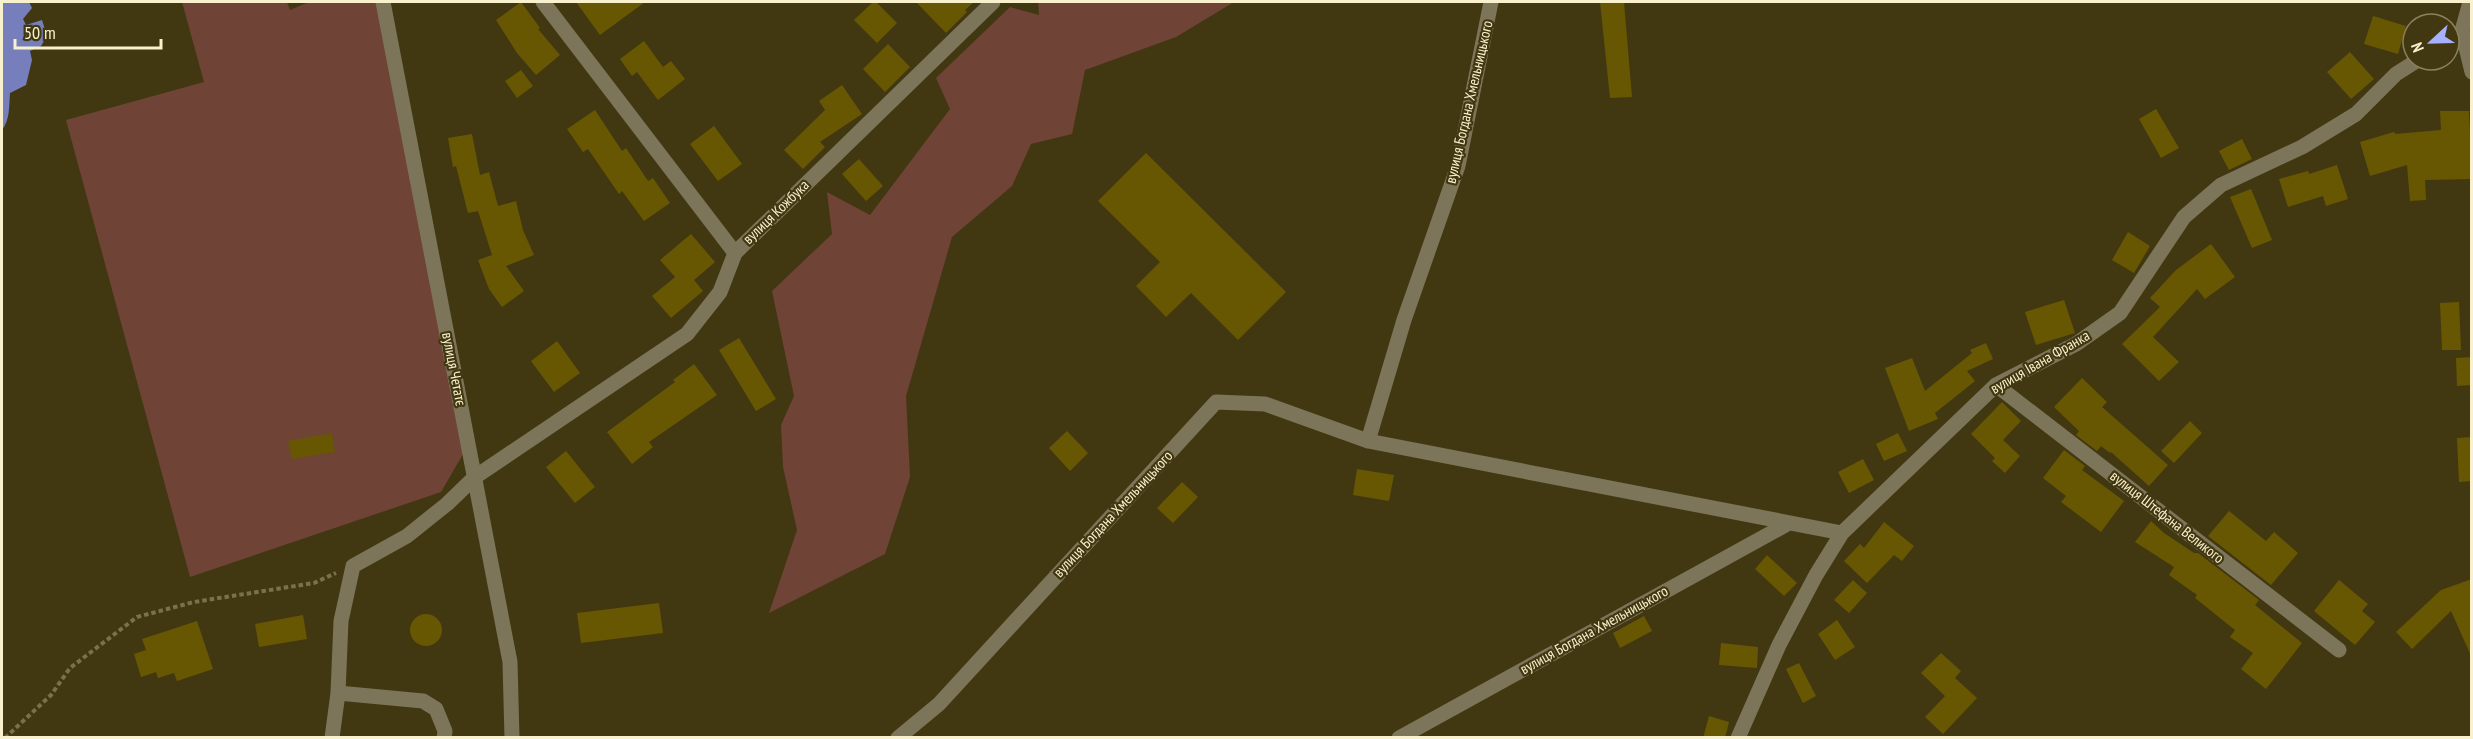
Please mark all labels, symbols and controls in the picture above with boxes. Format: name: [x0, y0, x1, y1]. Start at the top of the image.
scale bar: [15, 12, 160, 50]
north arrow: [2401, 12, 2461, 72]
street label: вулиця Богдана Хмельницького: [1441, 19, 1496, 185]
text: 50 m: [24, 21, 56, 44]
text: N: [2406, 40, 2428, 55]
street label: вулиця Кожбука: [739, 175, 813, 248]
street label: вулиця Івана Франка: [1987, 325, 2093, 398]
street label: вулиця Четатє: [438, 331, 471, 408]
street label: вулиця Богдана Хмельницького: [1049, 446, 1176, 581]
street label: вулиця Штефана Великого: [2106, 466, 2228, 567]
street label: вулиця Богдана Хмельницького: [1516, 581, 1671, 678]

